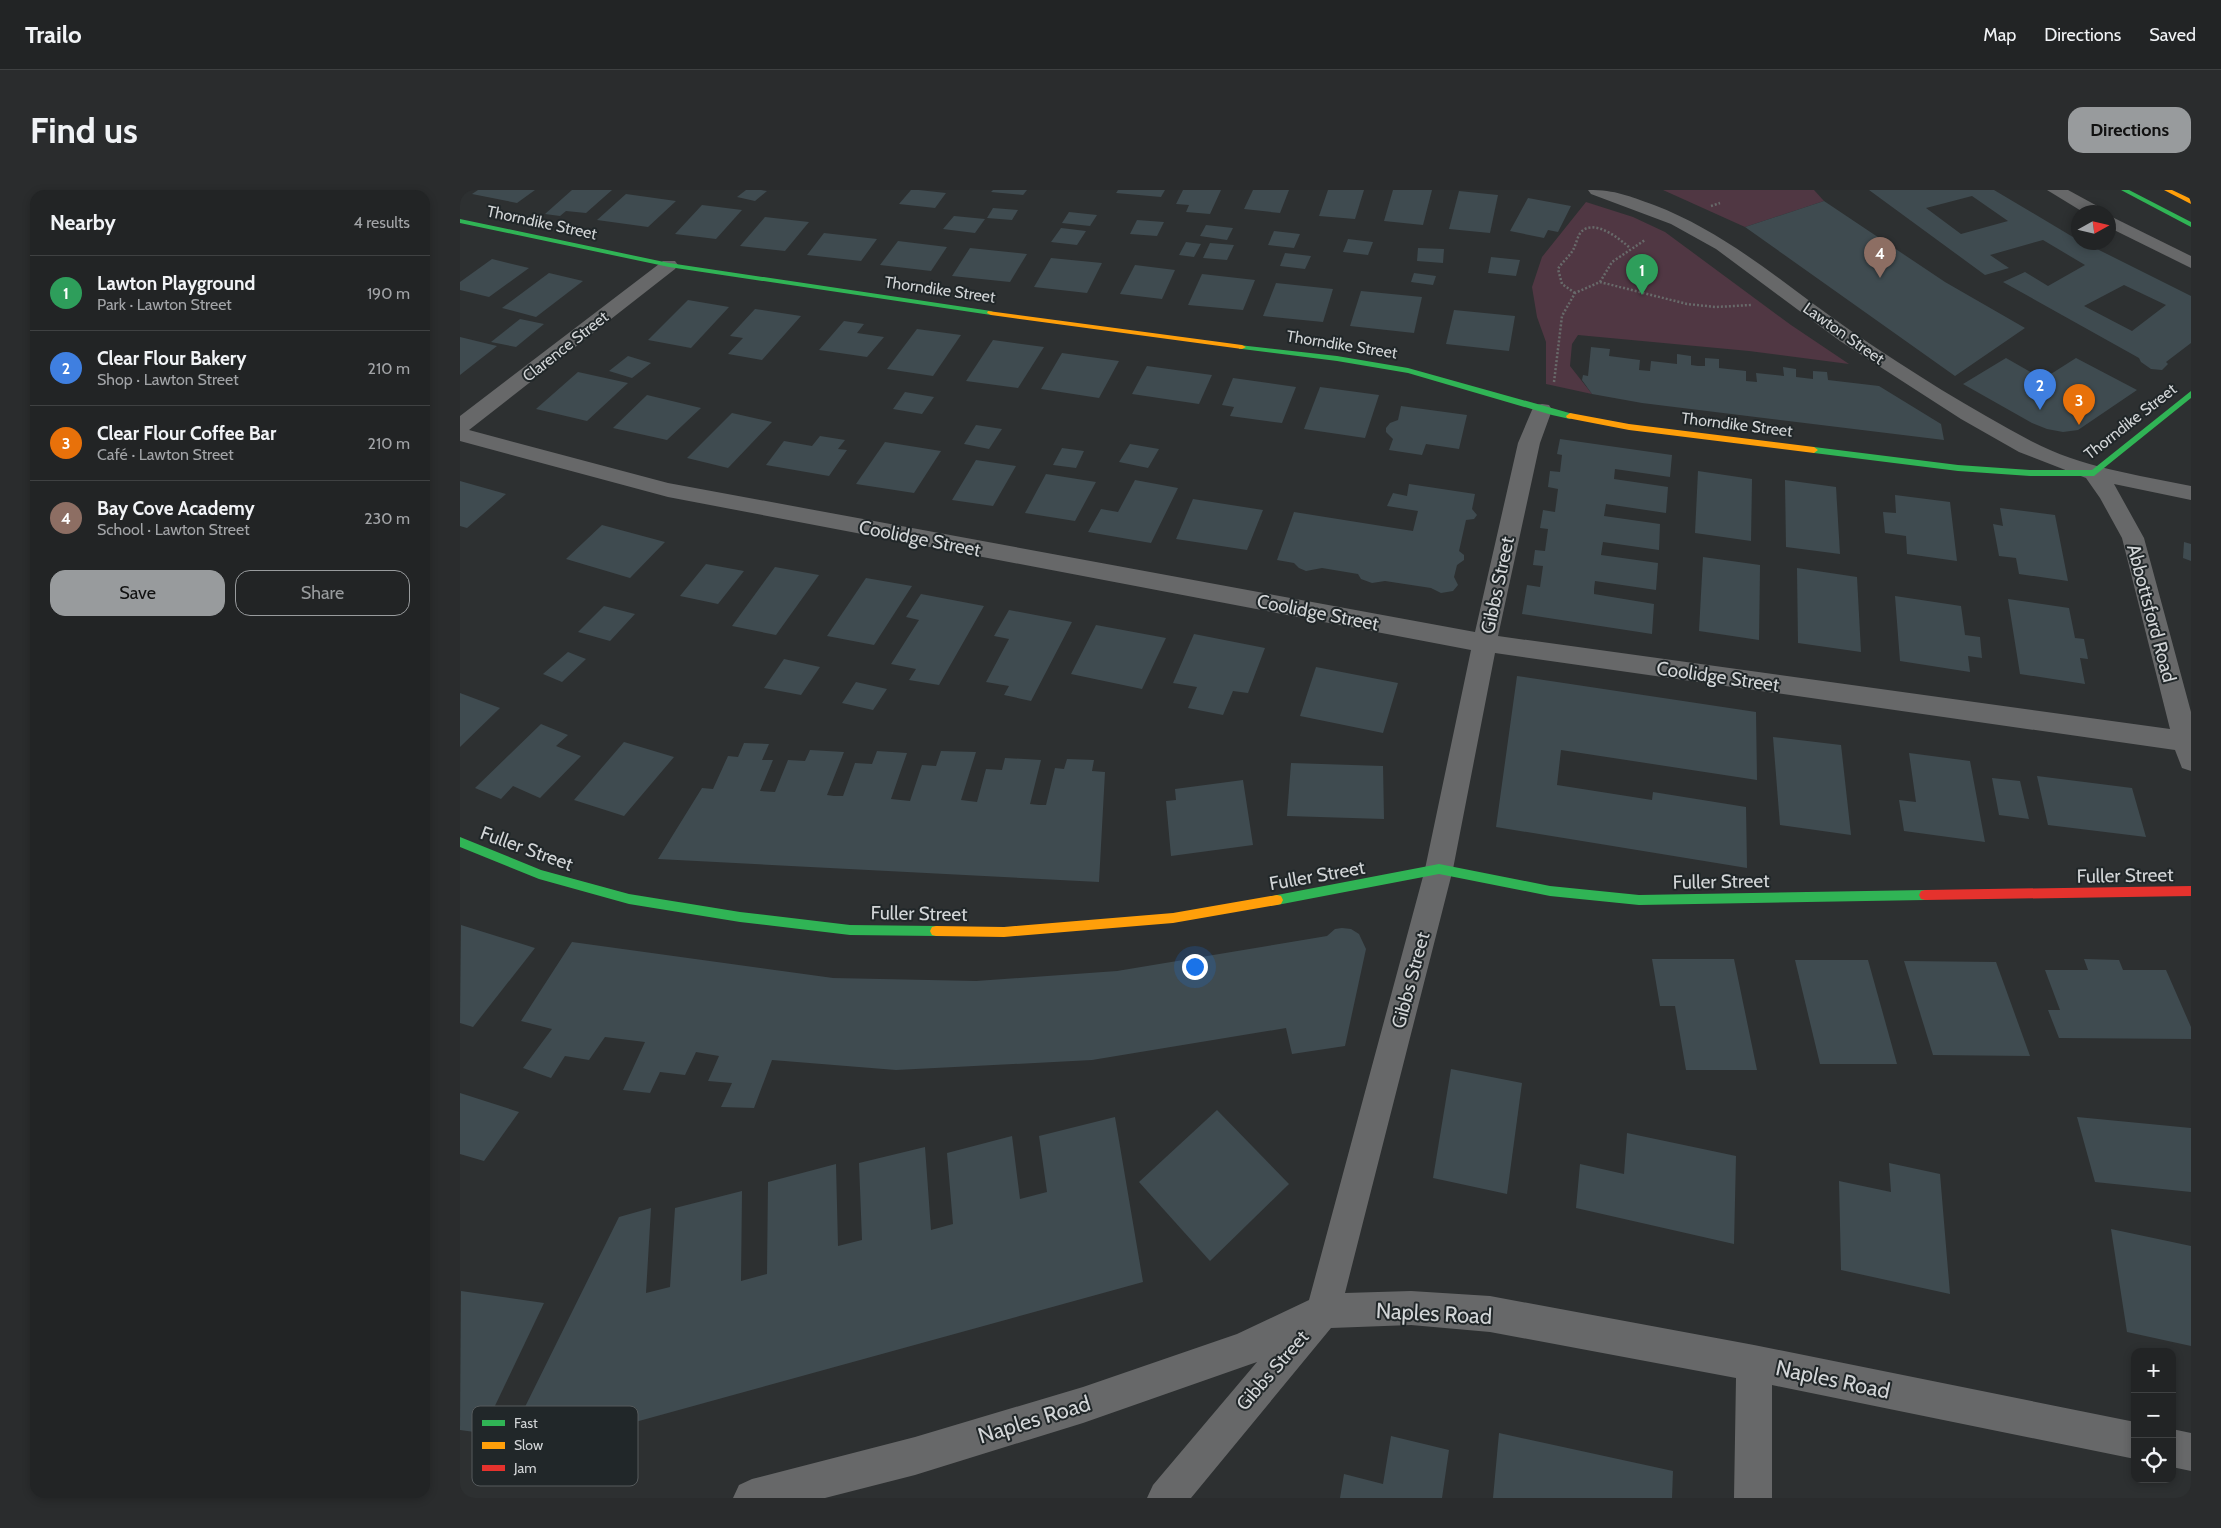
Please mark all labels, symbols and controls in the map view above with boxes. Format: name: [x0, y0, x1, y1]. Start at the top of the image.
text: Trailo: [25, 20, 82, 49]
text: Map: [1983, 24, 2016, 46]
text: Directions: [2044, 24, 2121, 46]
text: Saved: [2149, 24, 2196, 46]
button: Directions: [2068, 107, 2191, 153]
text: Find us: [30, 109, 138, 152]
street label: Thorndike Street: [485, 202, 599, 244]
north arrow: [2071, 205, 2116, 250]
text: Nearby: [50, 210, 116, 235]
text: 4 results: [353, 213, 410, 232]
pin: 4: [1864, 237, 1896, 278]
pin: 1: [1626, 254, 1658, 295]
text: Lawton Playground: [97, 272, 255, 295]
street label: Thorndike Street: [883, 272, 997, 307]
text: 1: [63, 284, 69, 303]
text: 190 m: [367, 284, 410, 303]
text: Park · Lawton Street: [97, 295, 232, 314]
street label: Lawton Street: [1799, 298, 1889, 369]
street label: Clarence Street: [519, 307, 612, 386]
street label: Thorndike Street: [1285, 326, 1399, 363]
text: Clear Flour Bakery: [97, 347, 246, 370]
text: 2: [62, 359, 70, 378]
text: 210 m: [368, 359, 410, 378]
pin: 2: [2024, 369, 2056, 410]
text: Shop · Lawton Street: [97, 370, 239, 389]
street label: Thorndike Street: [2080, 379, 2181, 463]
pin: 3: [2063, 384, 2095, 425]
street label: Thorndike Street: [1680, 408, 1794, 441]
text: Clear Flour Coffee Bar: [97, 422, 276, 445]
text: 3: [62, 434, 70, 453]
text: 210 m: [368, 434, 410, 453]
text: Café · Lawton Street: [97, 445, 234, 464]
text: Bay Cove Academy: [97, 497, 255, 520]
text: 4: [61, 509, 71, 528]
text: 230 m: [364, 509, 410, 528]
street label: Coolidge Street: [857, 515, 983, 562]
text: School · Lawton Street: [97, 520, 250, 539]
street label: Gibbs Street: [1476, 534, 1519, 636]
street label: Abbottsford Road: [2122, 542, 2181, 685]
button: Save: [50, 570, 225, 616]
button: Share: [235, 570, 410, 616]
street label: Coolidge Street: [1255, 589, 1381, 636]
street label: Coolidge Street: [1655, 656, 1781, 697]
street label: Fuller Street: [477, 821, 577, 876]
street label: Fuller Street: [1267, 856, 1367, 895]
street label: Fuller Street: [2076, 863, 2174, 888]
street label: Fuller Street: [1672, 869, 1770, 894]
street label: Fuller Street: [870, 901, 968, 926]
street label: Gibbs Street: [1387, 929, 1435, 1031]
your location: [1182, 954, 1208, 980]
street label: Naples Road: [1375, 1297, 1493, 1330]
street label: Gibbs Street: [1231, 1325, 1314, 1415]
map controls: [2131, 1348, 2176, 1483]
button: +: [2131, 1348, 2176, 1393]
street label: Naples Road: [1773, 1354, 1893, 1405]
street label: Naples Road: [975, 1390, 1094, 1449]
button: −: [2131, 1393, 2176, 1438]
legend: [472, 1406, 638, 1486]
text: Fast: [514, 1414, 538, 1432]
text: Slow: [514, 1436, 543, 1454]
button: locate: [2131, 1438, 2176, 1483]
text: Jam: [513, 1459, 536, 1477]

